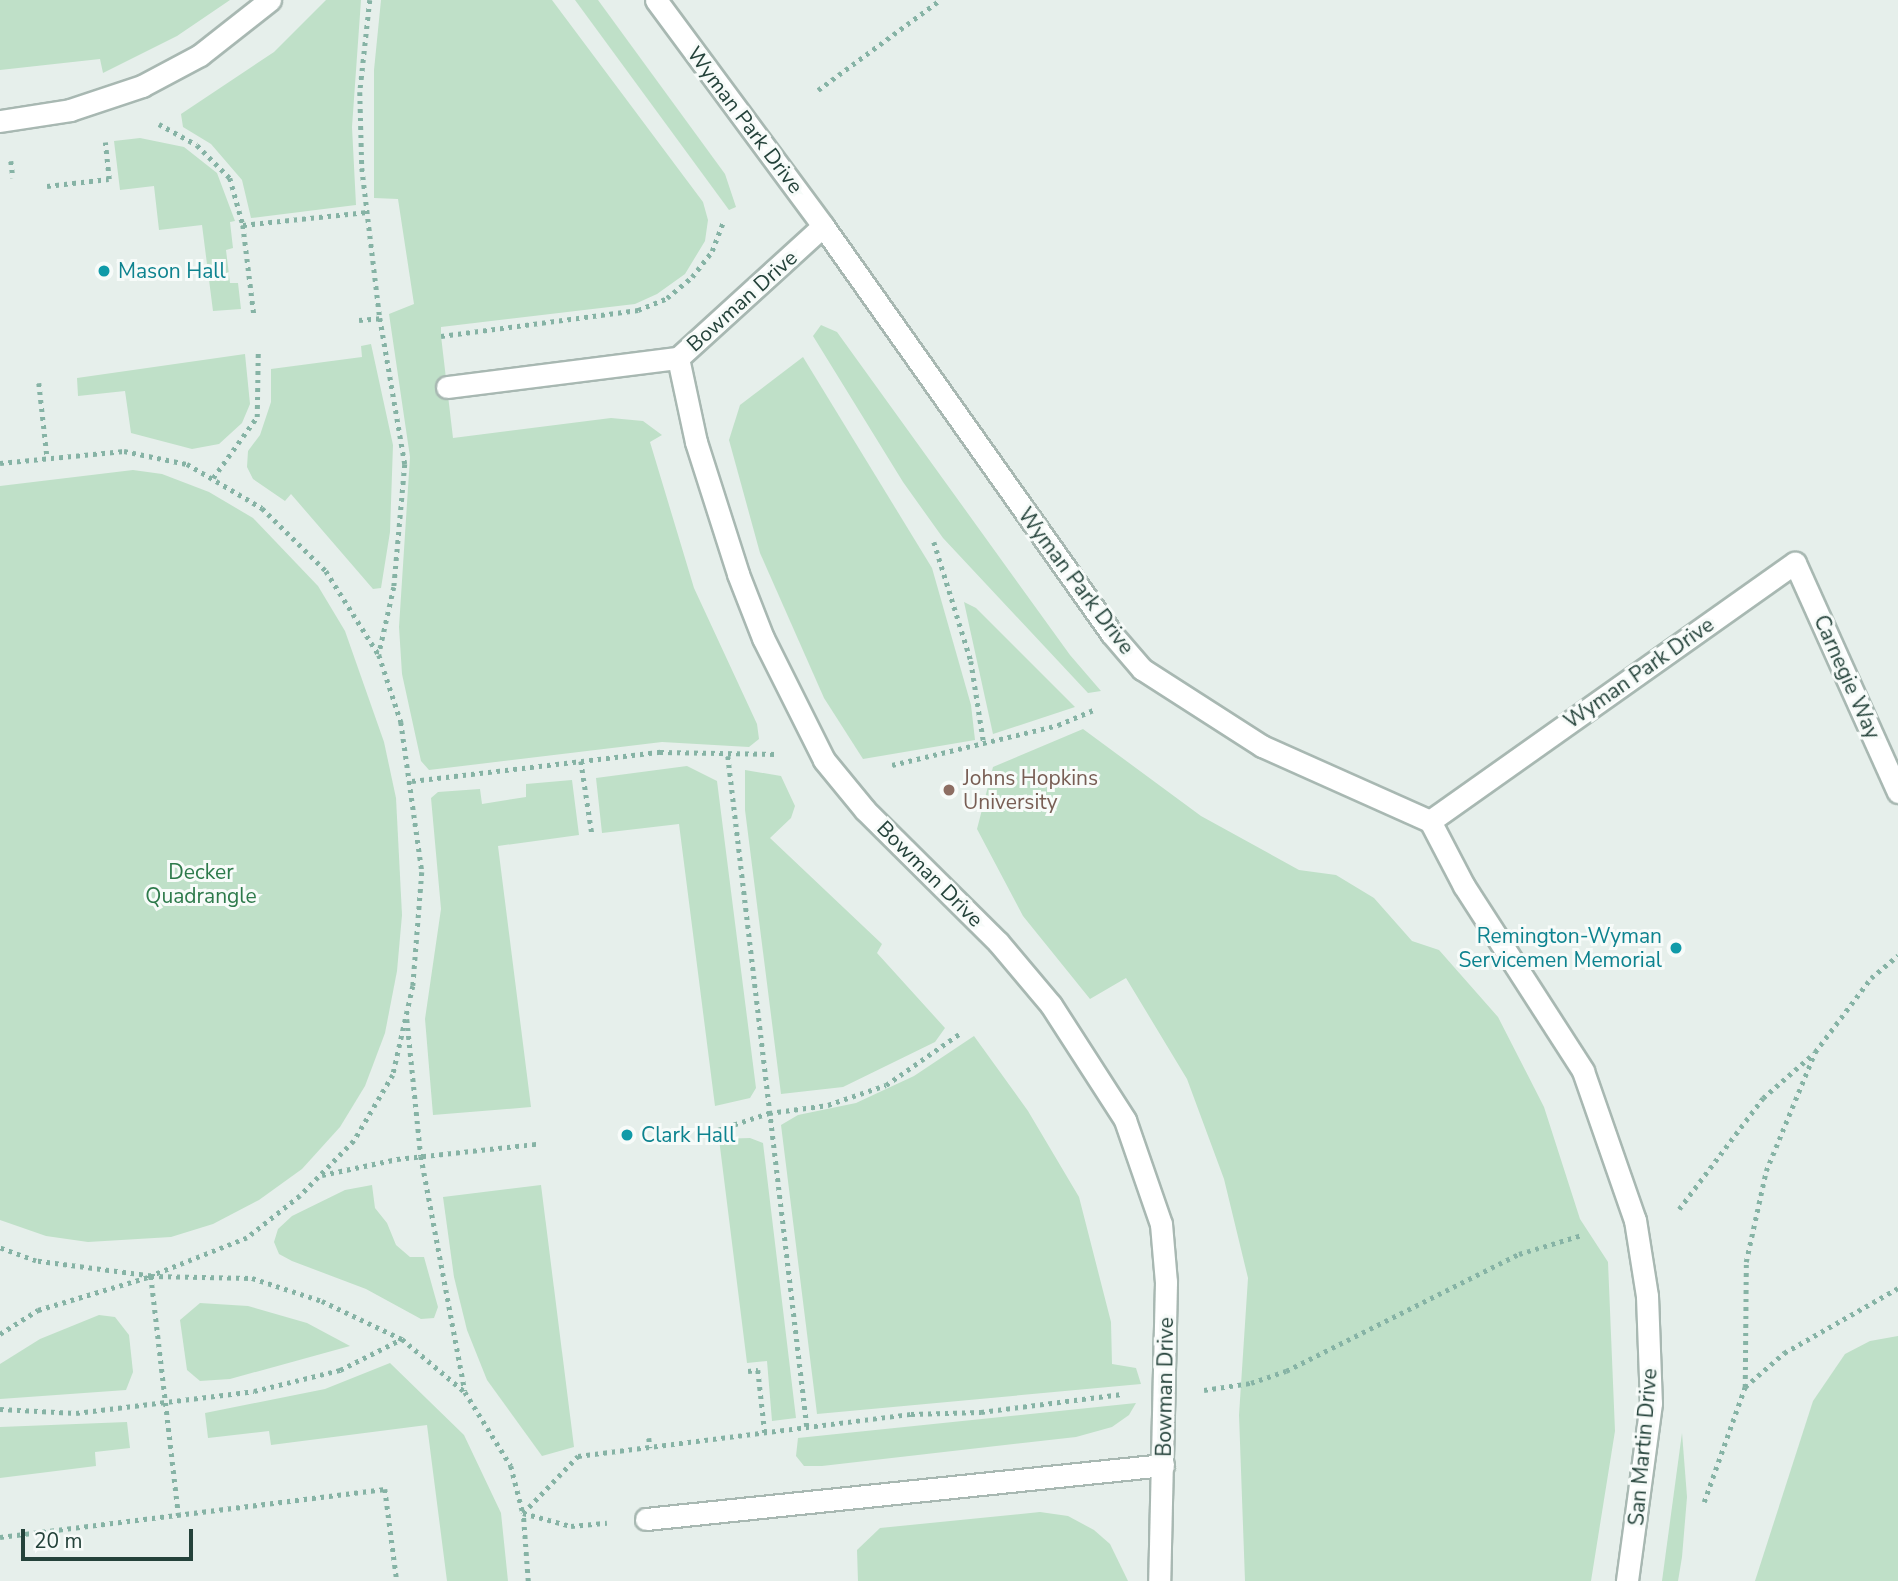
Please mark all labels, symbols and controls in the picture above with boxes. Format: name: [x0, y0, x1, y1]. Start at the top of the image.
street label: Wyman Park Drive: [682, 42, 808, 198]
street label: Bowman Drive: [682, 245, 802, 357]
place label: Mason Hall: [118, 258, 226, 284]
marker: Mason Hall: [96, 263, 112, 279]
street label: Wyman Park Drive: [1013, 503, 1139, 659]
street label: Carnegie Way: [1808, 611, 1886, 743]
street label: Wyman Park Drive: [1559, 612, 1719, 734]
place label: Johns Hopkins University: [963, 765, 1098, 815]
marker: Johns Hopkins University: [941, 782, 957, 798]
street label: Bowman Drive: [872, 816, 988, 932]
park label: Decker Quadrangle: [145, 859, 257, 909]
place label: Remington-Wyman Servicemen Memorial: [1458, 923, 1662, 973]
marker: Remington-Wyman Servicemen Memorial: [1668, 940, 1684, 956]
place label: Clark Hall: [641, 1122, 735, 1148]
marker: Clark Hall: [619, 1127, 635, 1143]
street label: Bowman Drive: [1151, 1317, 1179, 1457]
street label: San Martin Drive: [1624, 1367, 1662, 1527]
scale bar: [24, 1514, 196, 1558]
text: 20 m: [34, 1527, 83, 1555]

